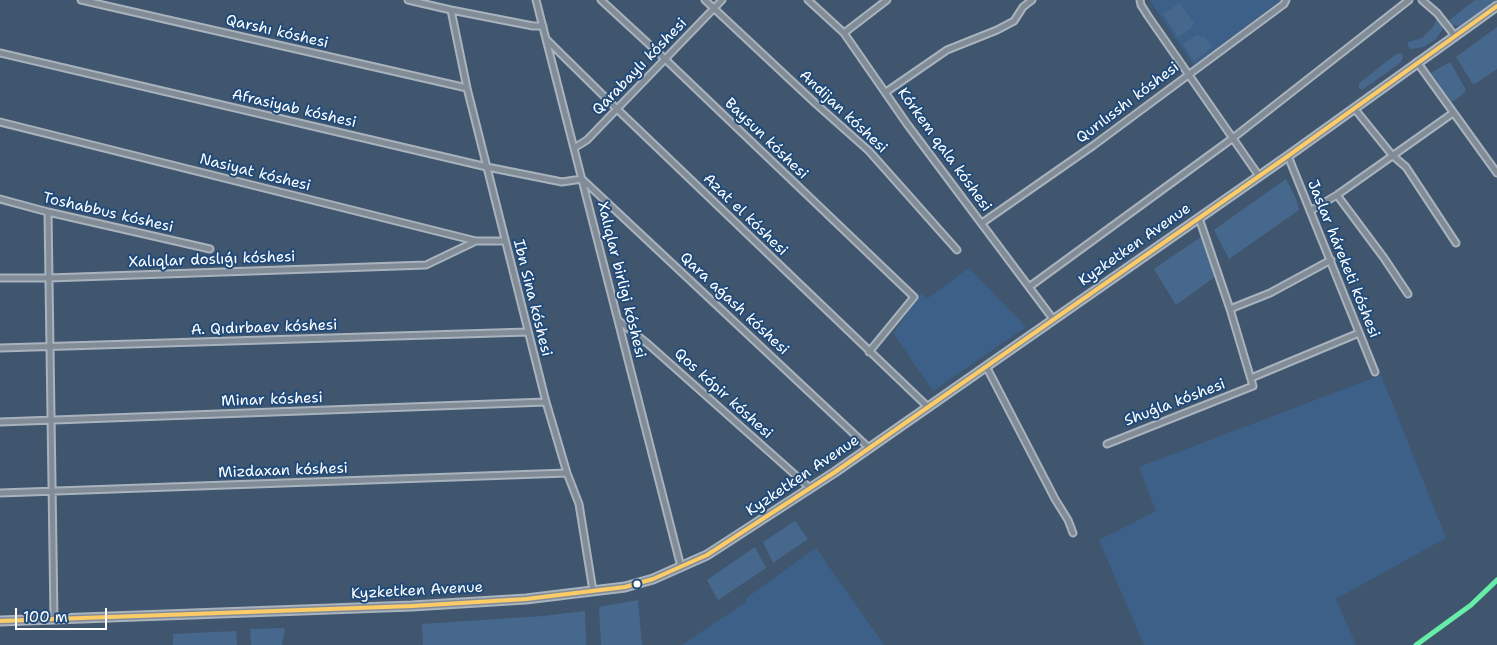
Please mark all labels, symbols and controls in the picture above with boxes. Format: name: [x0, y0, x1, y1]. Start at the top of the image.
street label: Qarshı kóshesi: [224, 11, 330, 53]
street label: Qarabaylı kóshesi: [589, 15, 691, 119]
street label: Qurılısshı kóshesi: [1073, 58, 1183, 148]
street label: Andijan kóshesi: [795, 67, 891, 157]
street label: Kórkem qala kóshesi: [893, 85, 995, 215]
street label: Afrasiyab kóshesi: [230, 86, 358, 132]
street label: Baysun kóshesi: [721, 95, 811, 183]
street label: Nasiyat kóshesi: [198, 150, 312, 196]
street label: Azat el kóshesi: [699, 170, 791, 260]
street label: Jaslar háreketi kóshesi: [1303, 177, 1383, 341]
street label: Toshabbus kóshesi: [41, 189, 175, 237]
street label: Xalıqlar birligi kóshesi: [593, 200, 649, 360]
street label: Kyzketken Avenue: [1076, 200, 1194, 290]
street label: Ibn Sina kóshesi: [509, 238, 555, 358]
street label: Xalıqlar doslıǵı kóshesi: [128, 248, 296, 272]
street label: Qara aǵash kóshesi: [676, 249, 792, 359]
street label: A. Qıdırbaev kóshesi: [190, 316, 338, 340]
street label: Qos kópir kóshesi: [670, 345, 776, 443]
street label: Shuǵla kóshesi: [1122, 375, 1228, 431]
street label: Minar kóshesi: [221, 389, 323, 411]
street label: Kyzketken Avenue: [743, 432, 863, 520]
street label: Mizdaxan kóshesi: [218, 460, 348, 482]
street label: Kyzketken Avenue: [350, 579, 484, 603]
unlabelled marker: [632, 579, 642, 589]
scale bar: [18, 598, 110, 630]
text: 100 m: [23, 607, 68, 627]

